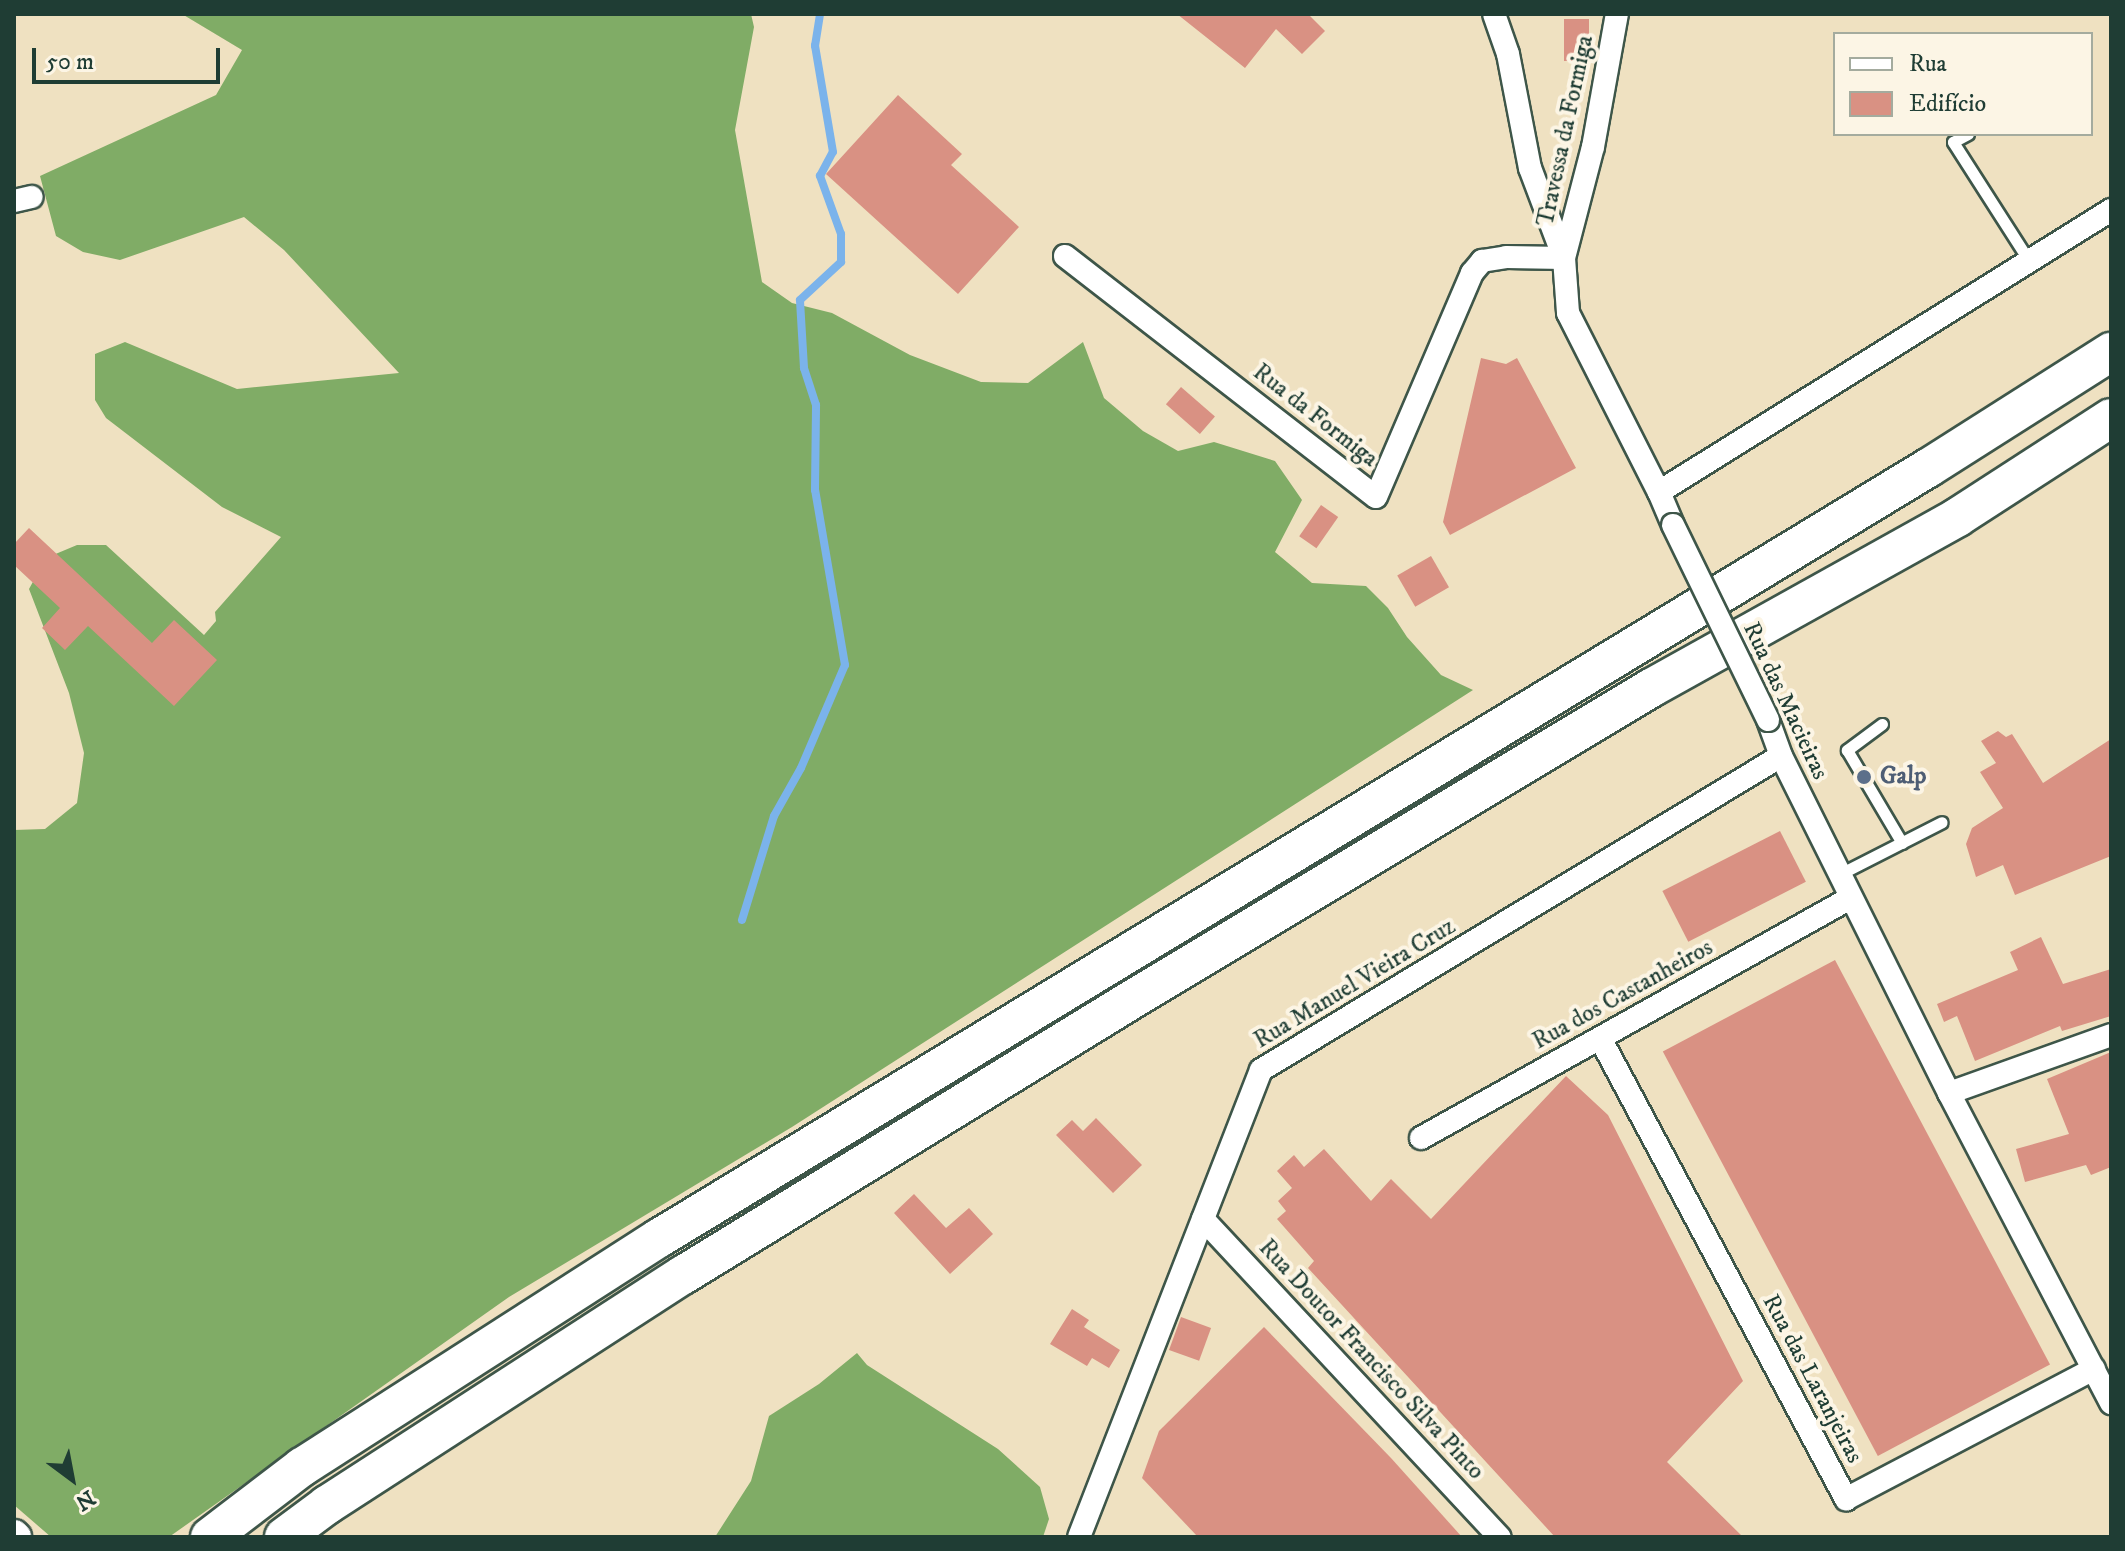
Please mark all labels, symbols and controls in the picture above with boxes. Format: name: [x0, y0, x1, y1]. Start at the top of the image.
scale bar: [36, 32, 224, 82]
legend: [1833, 32, 2093, 136]
street label: Travessa da Formiga: [1532, 33, 1600, 229]
text: 50 m: [46, 47, 94, 77]
text: Rua: [1909, 49, 1947, 79]
text: Edifício: [1909, 89, 1986, 119]
street label: Rua da Formiga: [1247, 358, 1383, 474]
street label: Rua das Macieiras: [1736, 618, 1834, 784]
place label: Galp: [1880, 763, 1926, 791]
marker: Galp: [1855, 768, 1873, 786]
street label: Rua Manuel Vieira Cruz: [1249, 913, 1461, 1055]
street label: Rua dos Castanheiros: [1528, 934, 1718, 1056]
street label: Rua Doutor Francisco Silva Pinto: [1252, 1234, 1490, 1486]
street label: Rua das Laranjeiras: [1756, 1290, 1868, 1468]
north arrow: [32, 1439, 112, 1519]
text: N: [70, 1484, 100, 1516]

